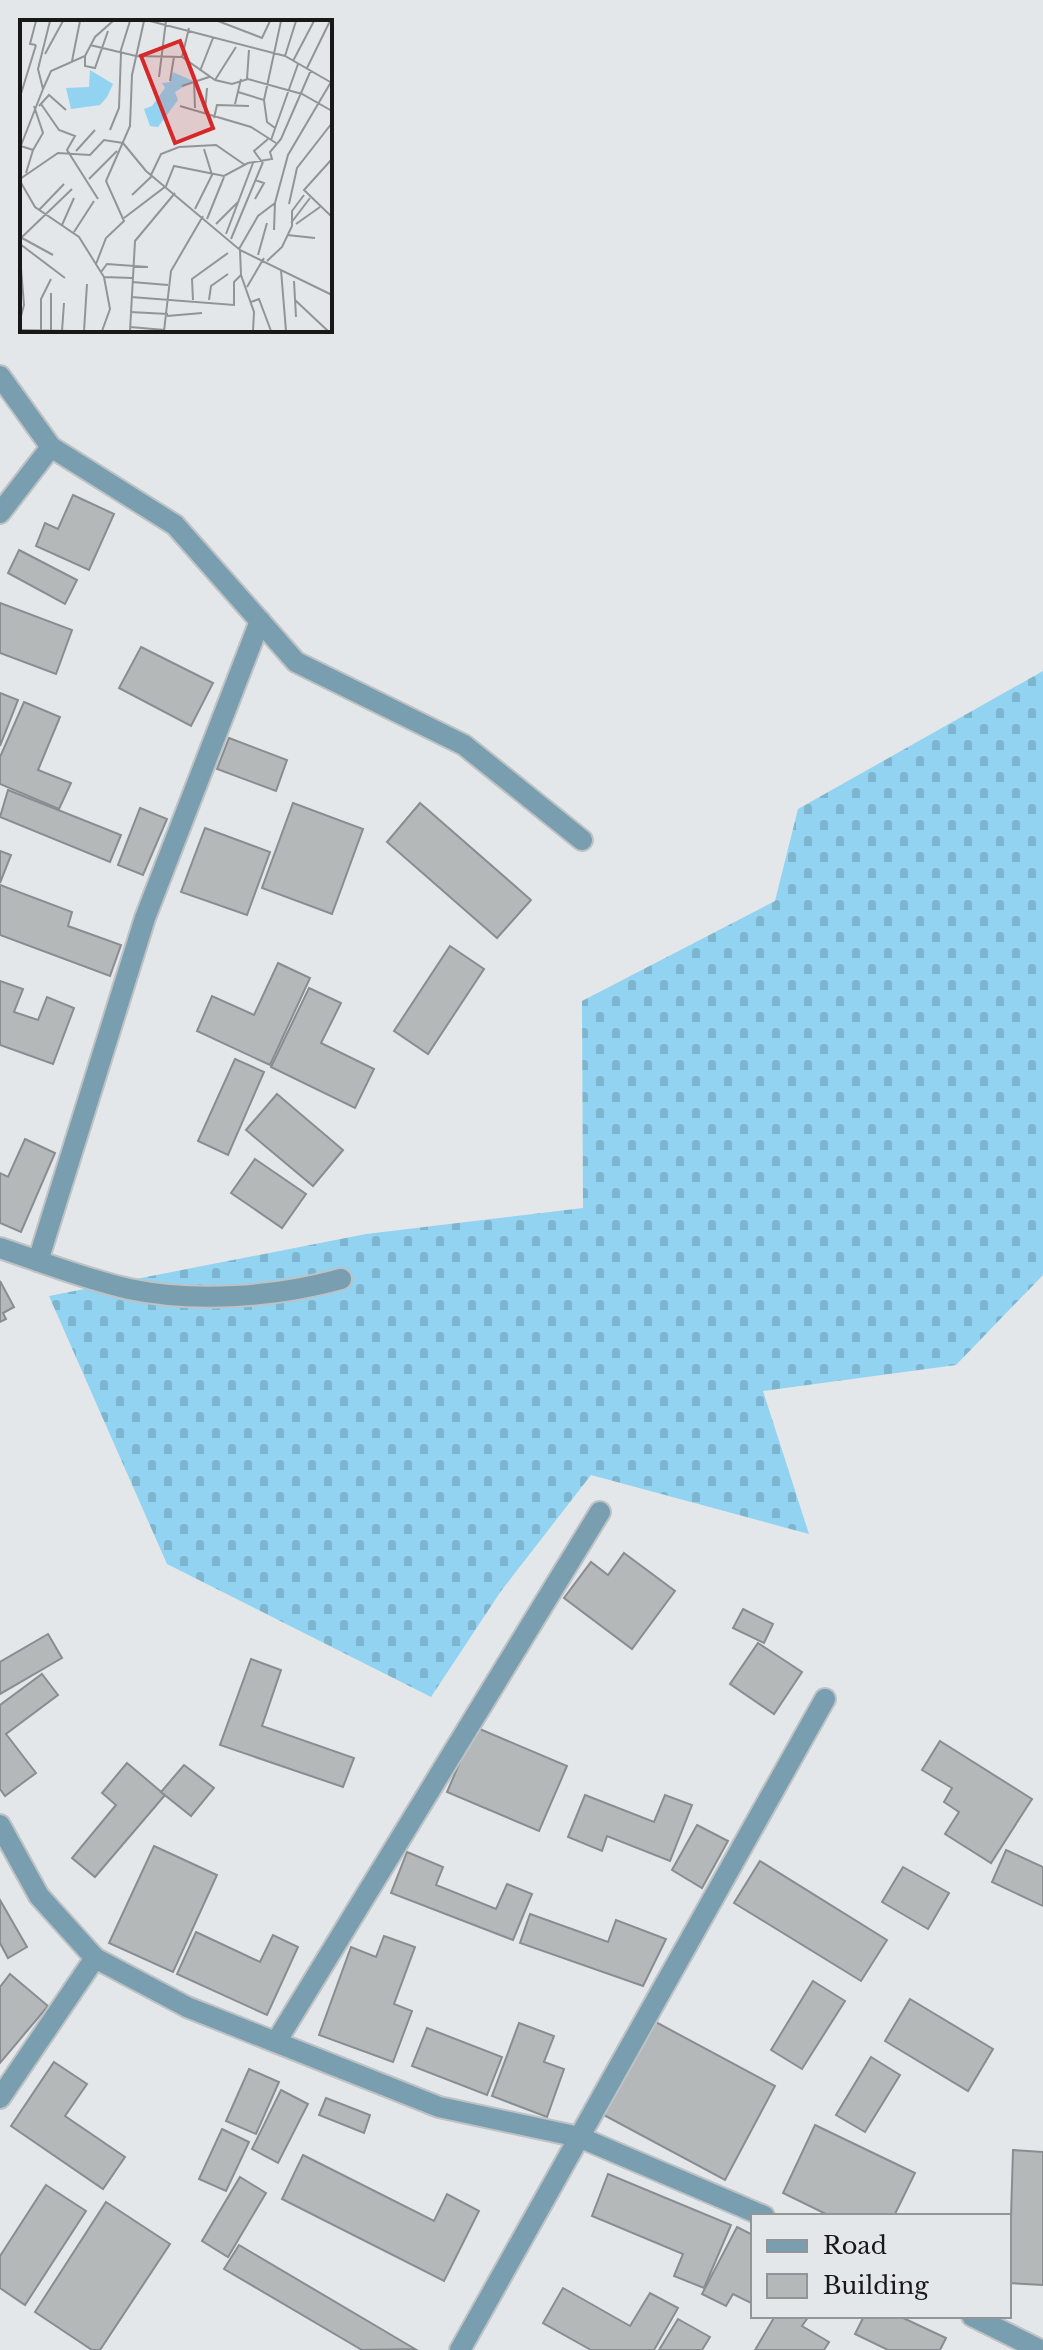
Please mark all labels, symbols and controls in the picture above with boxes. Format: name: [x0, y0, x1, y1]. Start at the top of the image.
inset map: [20, 20, 332, 332]
legend: [751, 2214, 1011, 2318]
text: Road: [823, 2231, 887, 2260]
text: Building: [823, 2271, 929, 2300]

